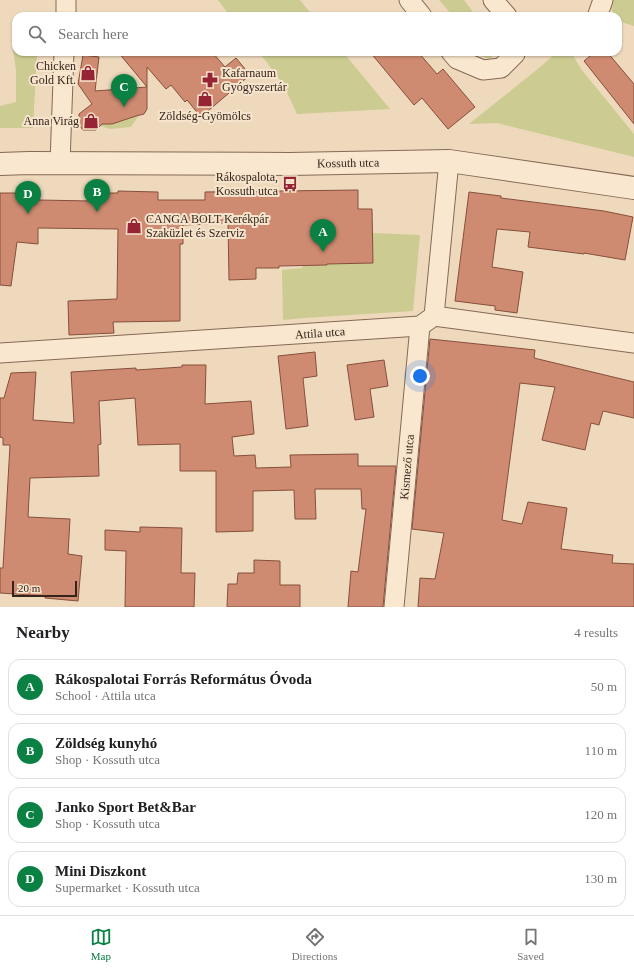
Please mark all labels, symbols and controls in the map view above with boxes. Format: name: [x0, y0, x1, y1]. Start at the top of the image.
search box: [12, 12, 622, 56]
icon: search: [26, 23, 48, 45]
text: Search here: [58, 26, 128, 42]
place label: Chicken Gold Kft.: [30, 59, 76, 87]
shop icon: Chicken Gold Kft.: [79, 64, 97, 82]
place label: Kafarnaum Gyógyszertár: [222, 66, 287, 94]
pharmacy icon: Kafarnaum Gyógyszertár: [201, 71, 219, 89]
pin: C: [111, 74, 137, 107]
shop icon: Zöldség-Gyömölcs: [196, 90, 214, 108]
place label: Zöldség-Gyömölcs: [159, 109, 251, 123]
shop icon: Anna Virág: [82, 112, 100, 130]
place label: Anna Virág: [24, 114, 79, 128]
street label: Kossuth utca: [317, 155, 380, 171]
place label: Rákospalota, Kossuth utca: [216, 170, 279, 198]
bus stop icon: Rákospalota, Kossuth utca: [281, 175, 299, 193]
pin: B: [84, 179, 110, 212]
pin: D: [15, 181, 41, 214]
place label: CANGA BOLT Kerékpár Szaküzlet és Szerviz: [146, 212, 269, 240]
shop icon: CANGA BOLT Kerékpár Szaküzlet és Szerviz: [125, 217, 143, 235]
pin: A: [310, 219, 336, 252]
street label: Attila utca: [294, 324, 346, 342]
your location: [410, 366, 430, 386]
street label: Kismező utca: [397, 433, 417, 500]
scale bar: [12, 579, 77, 598]
text: 20 m: [18, 582, 40, 594]
text: Nearby: [16, 623, 70, 642]
text: 4 results: [574, 625, 618, 640]
text: Rákospalotai Forrás Református Óvoda: [55, 671, 312, 687]
text: A: [25, 679, 35, 694]
text: 50 m: [591, 679, 617, 694]
text: School · Attila utca: [55, 688, 156, 703]
text: Zöldség kunyhó: [55, 735, 157, 751]
text: B: [26, 743, 34, 758]
text: 110 m: [585, 743, 617, 758]
text: Shop · Kossuth utca: [55, 752, 160, 767]
text: Janko Sport Bet&Bar: [55, 799, 196, 815]
text: C: [25, 807, 35, 822]
text: 120 m: [584, 807, 617, 822]
text: Shop · Kossuth utca: [55, 816, 160, 831]
text: Mini Diszkont: [55, 863, 146, 879]
text: D: [25, 871, 35, 886]
text: 130 m: [584, 871, 617, 886]
text: Supermarket · Kossuth utca: [55, 880, 200, 895]
tab: Map: [90, 926, 112, 962]
tab: Directions: [292, 926, 337, 962]
tab: Saved: [517, 926, 544, 962]

